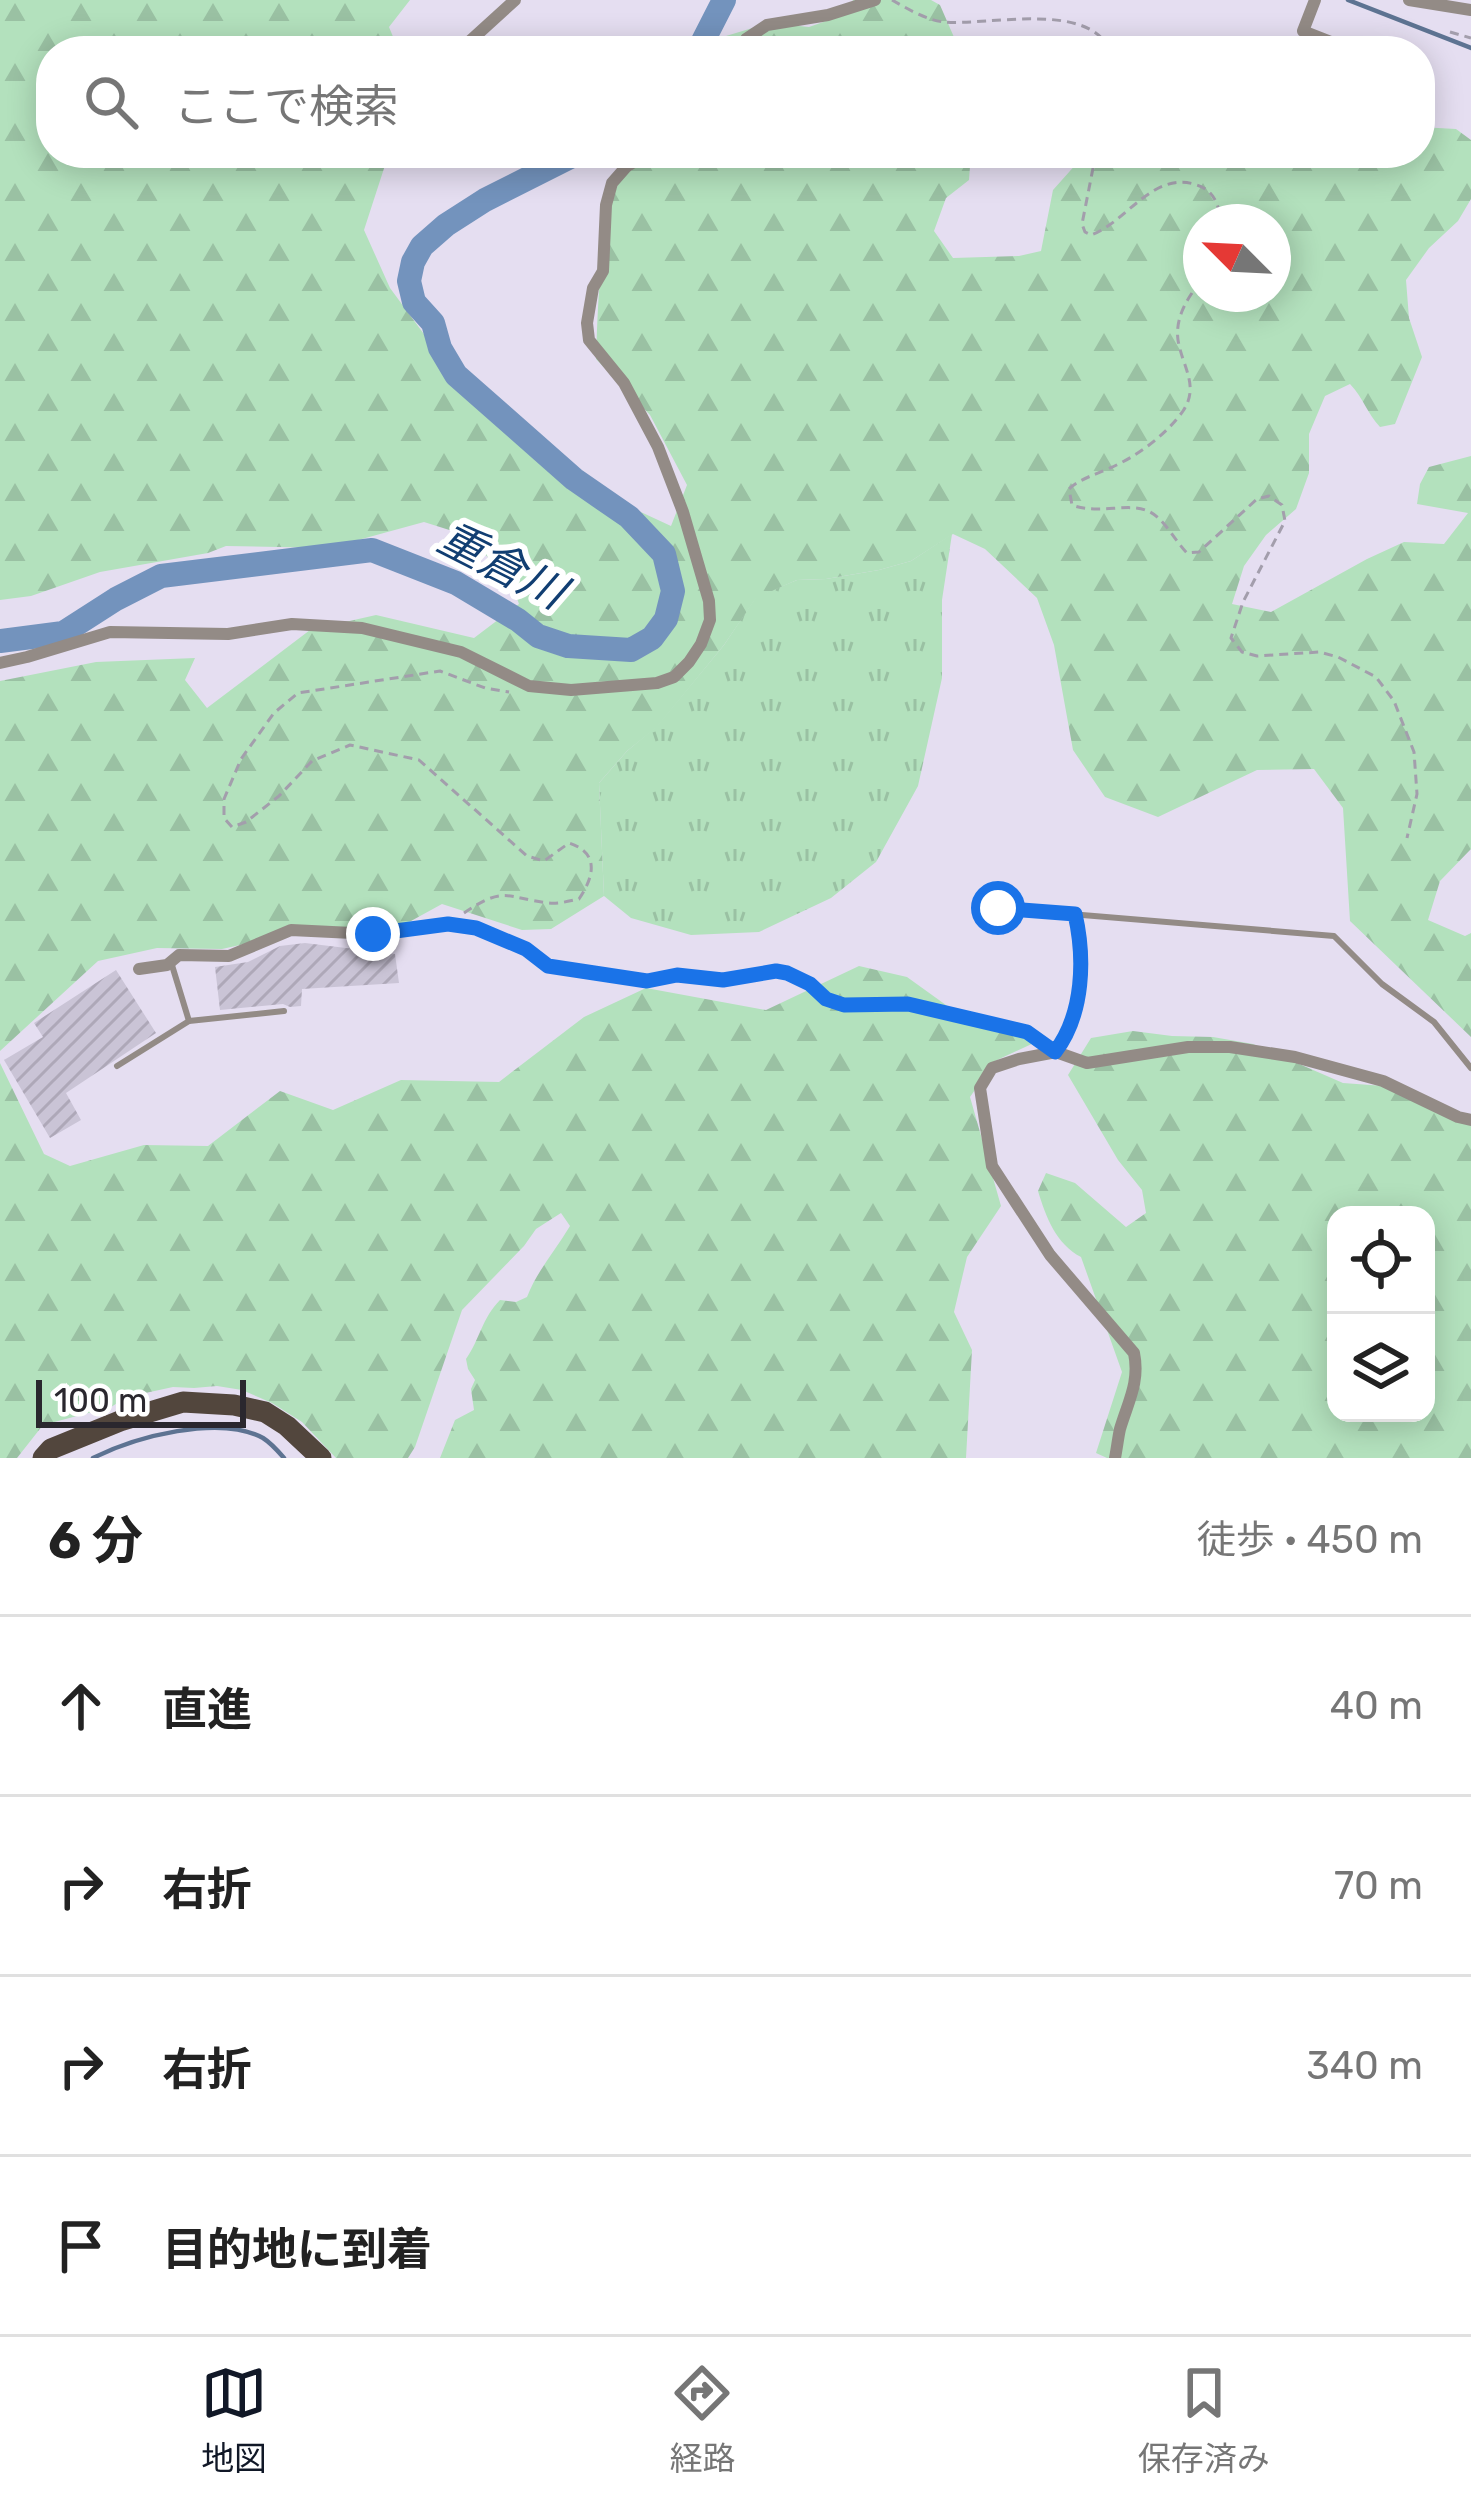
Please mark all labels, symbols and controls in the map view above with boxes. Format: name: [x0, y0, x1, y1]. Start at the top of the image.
search box: [36, 36, 1435, 168]
icon: search: [78, 69, 144, 135]
text: ここで検索: [174, 80, 399, 133]
north arrow: [1183, 204, 1291, 312]
water label: 重倉川: [430, 511, 578, 621]
route start: [971, 881, 1025, 935]
route end: [346, 907, 400, 961]
map controls: [1327, 1206, 1435, 1422]
button: locate: [1327, 1206, 1435, 1314]
button: layers: [1327, 1314, 1435, 1422]
scale bar: [36, 1374, 246, 1427]
text: 100 m: [54, 1381, 147, 1420]
text: 6 分: [48, 1510, 143, 1571]
text: 徒歩 · 450 m: [1197, 1517, 1423, 1563]
icon: ahead: [48, 1673, 114, 1739]
text: 直進: [162, 1683, 252, 1736]
text: 40 m: [1330, 1683, 1423, 1729]
icon: right: [48, 1853, 114, 1919]
text: 右折: [162, 1863, 252, 1916]
text: 70 m: [1334, 1863, 1423, 1909]
icon: right: [48, 2033, 114, 2099]
text: 右折: [162, 2043, 252, 2096]
text: 340 m: [1306, 2043, 1423, 2089]
icon: arrive: [48, 2213, 114, 2279]
text: 目的地に到着: [162, 2223, 432, 2276]
tab: 地図: [201, 2360, 267, 2480]
tab: 経路: [669, 2360, 735, 2480]
tab: 保存済み: [1138, 2360, 1270, 2480]

